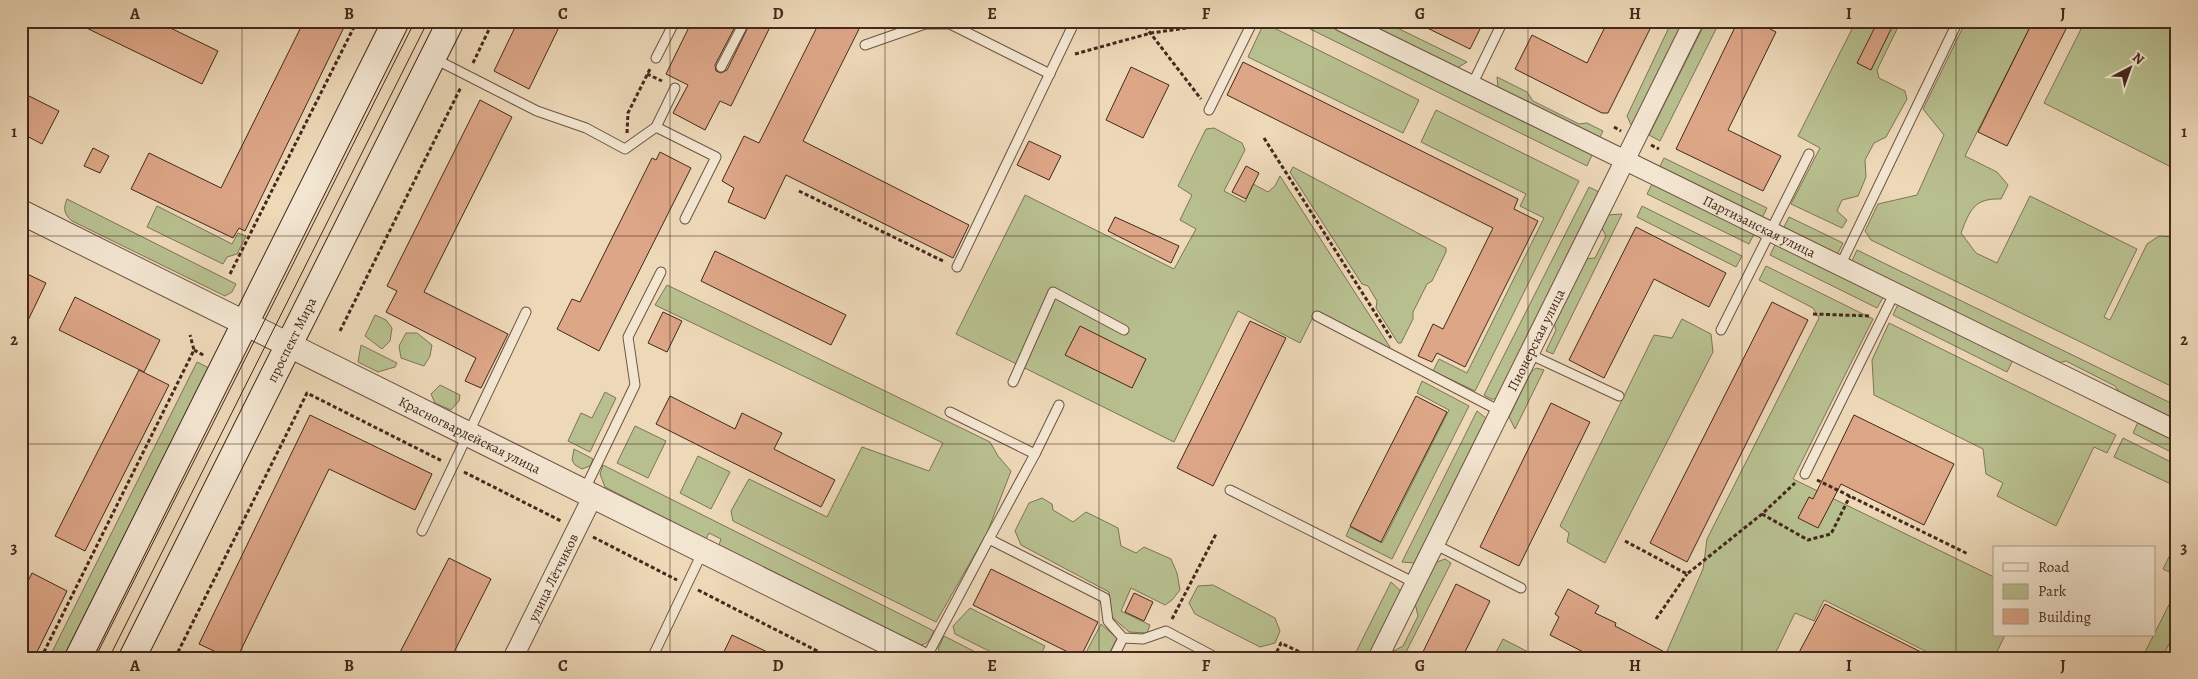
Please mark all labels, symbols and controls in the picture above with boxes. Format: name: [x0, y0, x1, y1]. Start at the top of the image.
text: A: [129, 3, 141, 25]
text: B: [344, 3, 354, 25]
text: C: [558, 3, 568, 25]
text: D: [772, 3, 784, 25]
text: E: [987, 3, 997, 25]
text: F: [1202, 3, 1211, 25]
text: G: [1415, 3, 1425, 25]
text: H: [1629, 3, 1641, 25]
text: I: [1846, 3, 1852, 25]
text: J: [2060, 3, 2066, 25]
north arrow: [2106, 42, 2156, 92]
text: N: [2128, 48, 2148, 69]
text: 1: [11, 121, 17, 143]
text: 1: [2181, 121, 2187, 143]
street label: Партизанская улица: [1700, 191, 1819, 263]
street label: Пионерская улица: [1503, 285, 1570, 395]
street label: проспект Мира: [263, 294, 321, 386]
text: 2: [10, 329, 18, 351]
text: 2: [2180, 329, 2188, 351]
street label: Красногвардейская улица: [395, 392, 544, 479]
street label: улица Лётчиков: [523, 530, 583, 626]
text: 3: [11, 537, 18, 559]
text: 3: [2181, 537, 2188, 559]
legend: [1993, 546, 2156, 636]
text: Road: [2038, 557, 2070, 577]
text: Park: [2038, 581, 2067, 601]
text: Building: [2038, 607, 2091, 627]
text: A: [129, 655, 141, 677]
text: B: [344, 655, 354, 677]
text: C: [558, 655, 568, 677]
text: D: [772, 655, 784, 677]
text: E: [987, 655, 997, 677]
text: F: [1202, 655, 1211, 677]
text: G: [1415, 655, 1425, 677]
text: H: [1629, 655, 1641, 677]
text: I: [1846, 655, 1852, 677]
text: J: [2060, 655, 2066, 677]

